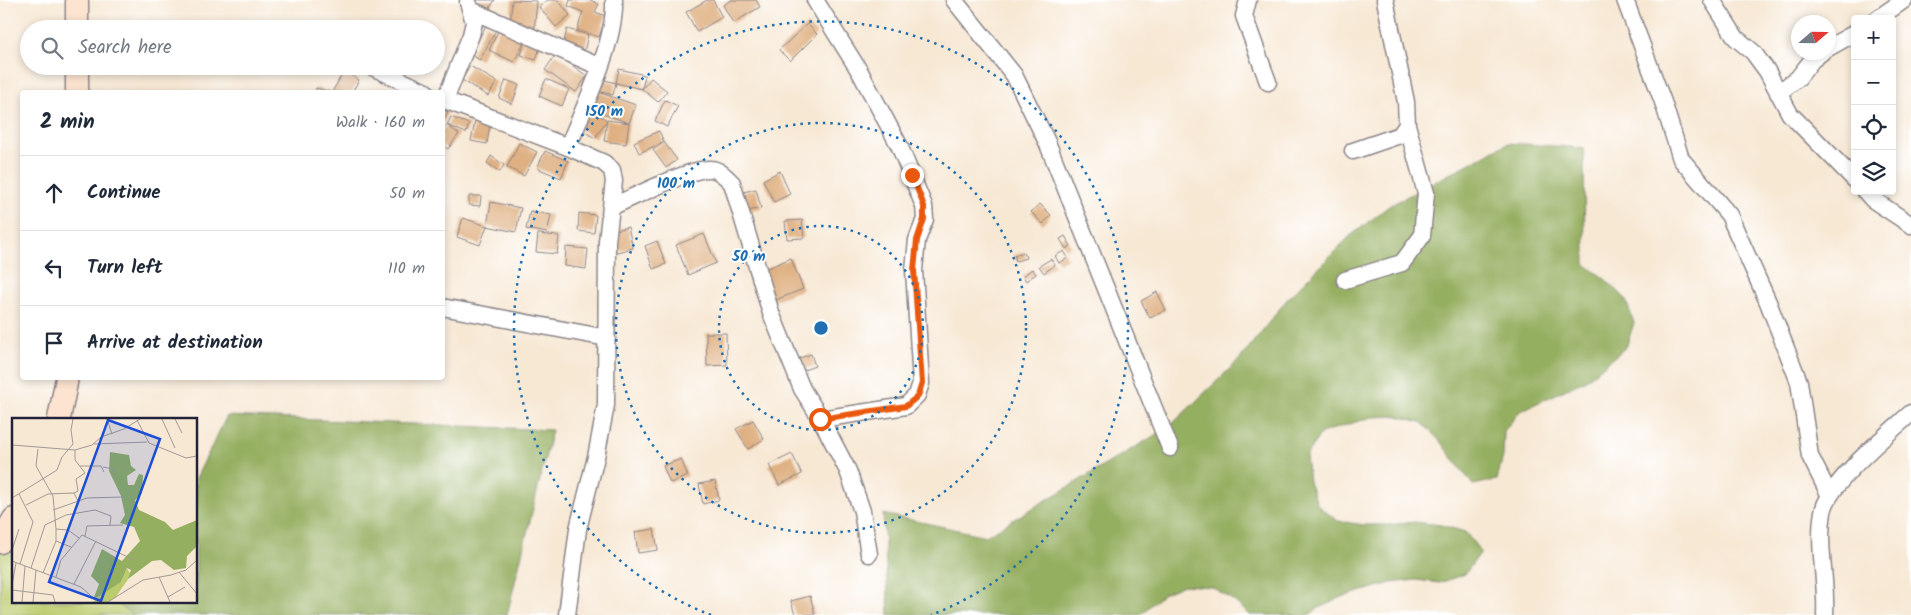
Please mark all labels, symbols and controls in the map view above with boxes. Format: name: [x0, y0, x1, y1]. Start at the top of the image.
north arrow: [1791, 15, 1836, 60]
map controls: [1851, 15, 1896, 195]
button: +: [1851, 15, 1896, 60]
search box: [20, 20, 445, 75]
text: Search here: [78, 33, 172, 63]
icon: search: [38, 34, 66, 62]
button: −: [1851, 60, 1896, 105]
text: 150 m: [585, 100, 623, 124]
button: locate: [1851, 105, 1896, 150]
text: 2 min: [40, 106, 95, 139]
text: Walk · 160 m: [336, 110, 425, 135]
button: layers: [1851, 150, 1896, 195]
route end: [901, 164, 924, 187]
text: 100 m: [657, 172, 695, 196]
text: Continue: [87, 178, 160, 208]
icon: ahead: [40, 179, 68, 207]
text: 50 m: [389, 181, 425, 206]
text: 50 m: [731, 245, 766, 269]
text: Turn left: [87, 253, 162, 283]
icon: left: [40, 254, 68, 282]
text: 110 m: [388, 256, 425, 281]
centre of rings: [812, 319, 830, 337]
text: Arrive at destination: [87, 328, 263, 358]
icon: arrive: [40, 329, 68, 357]
route start: [809, 408, 832, 431]
inset map: [12, 418, 198, 602]

